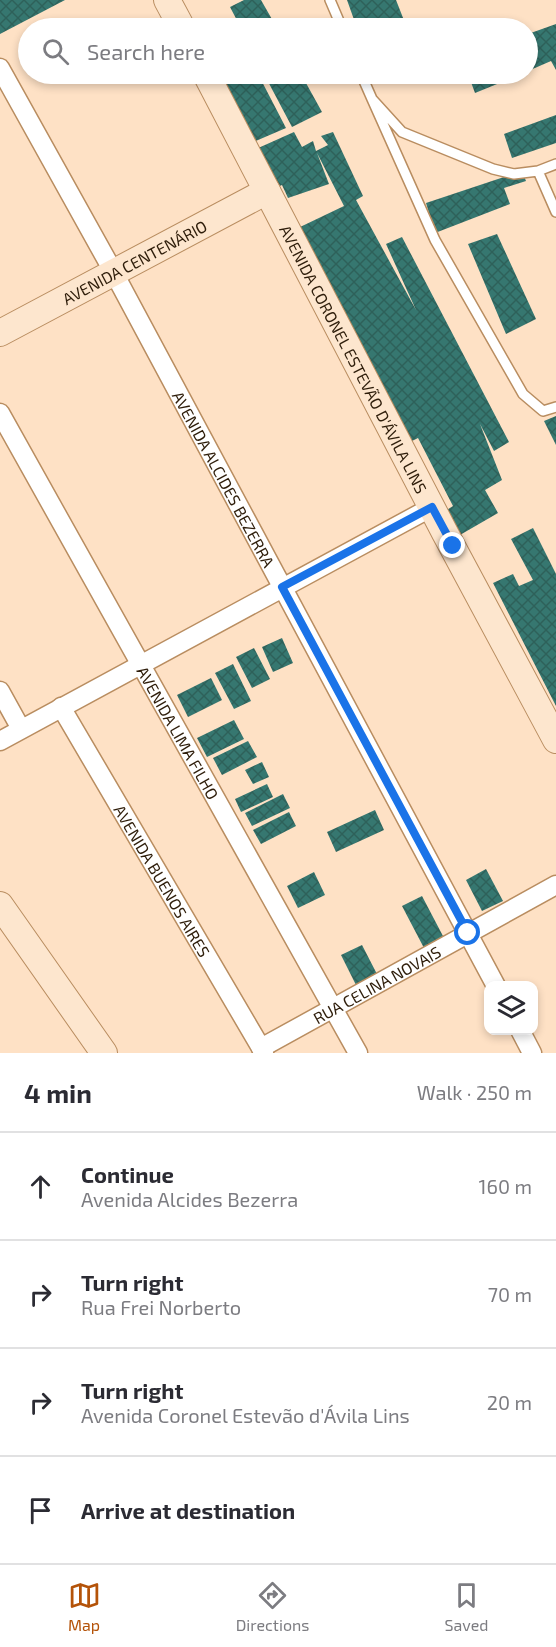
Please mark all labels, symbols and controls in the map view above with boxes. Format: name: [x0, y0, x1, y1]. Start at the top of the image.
search box: [18, 18, 538, 84]
icon: search: [39, 35, 72, 68]
text: Search here: [87, 38, 205, 64]
street label: AVENIDA CENTENÁRIO: [59, 215, 210, 308]
street label: AVENIDA CORONEL ESTEVÃO D'ÁVILA LINS: [277, 221, 432, 496]
street label: AVENIDA ALCIDES BEZERRA: [169, 387, 279, 570]
route end: [439, 532, 465, 558]
street label: AVENIDA LIMA FILHO: [134, 663, 223, 802]
street label: AVENIDA BUENOS AIRES: [111, 801, 215, 960]
route start: [454, 919, 480, 945]
street label: RUA CELINA NOVAIS: [309, 941, 444, 1027]
map controls: [484, 981, 538, 1035]
button: layers: [484, 981, 538, 1035]
text: 4 min: [24, 1077, 92, 1108]
text: Walk · 250 m: [417, 1080, 532, 1104]
text: Continue: [81, 1161, 174, 1187]
icon: ahead: [24, 1170, 57, 1203]
text: 160 m: [479, 1174, 532, 1198]
text: Avenida Alcides Bezerra: [81, 1187, 298, 1211]
text: Turn right: [81, 1269, 183, 1295]
icon: right: [24, 1278, 57, 1311]
text: 70 m: [488, 1282, 532, 1306]
text: Rua Frei Norberto: [81, 1295, 241, 1319]
text: Turn right: [81, 1377, 183, 1403]
icon: right: [24, 1386, 57, 1419]
text: 20 m: [487, 1390, 532, 1414]
text: Avenida Coronel Estevão d'Ávila Lins: [81, 1403, 410, 1427]
icon: arrive: [24, 1494, 57, 1527]
text: Arrive at destination: [81, 1497, 295, 1523]
tab: Map: [68, 1579, 101, 1634]
tab: Directions: [236, 1579, 309, 1634]
tab: Saved: [445, 1579, 488, 1634]

